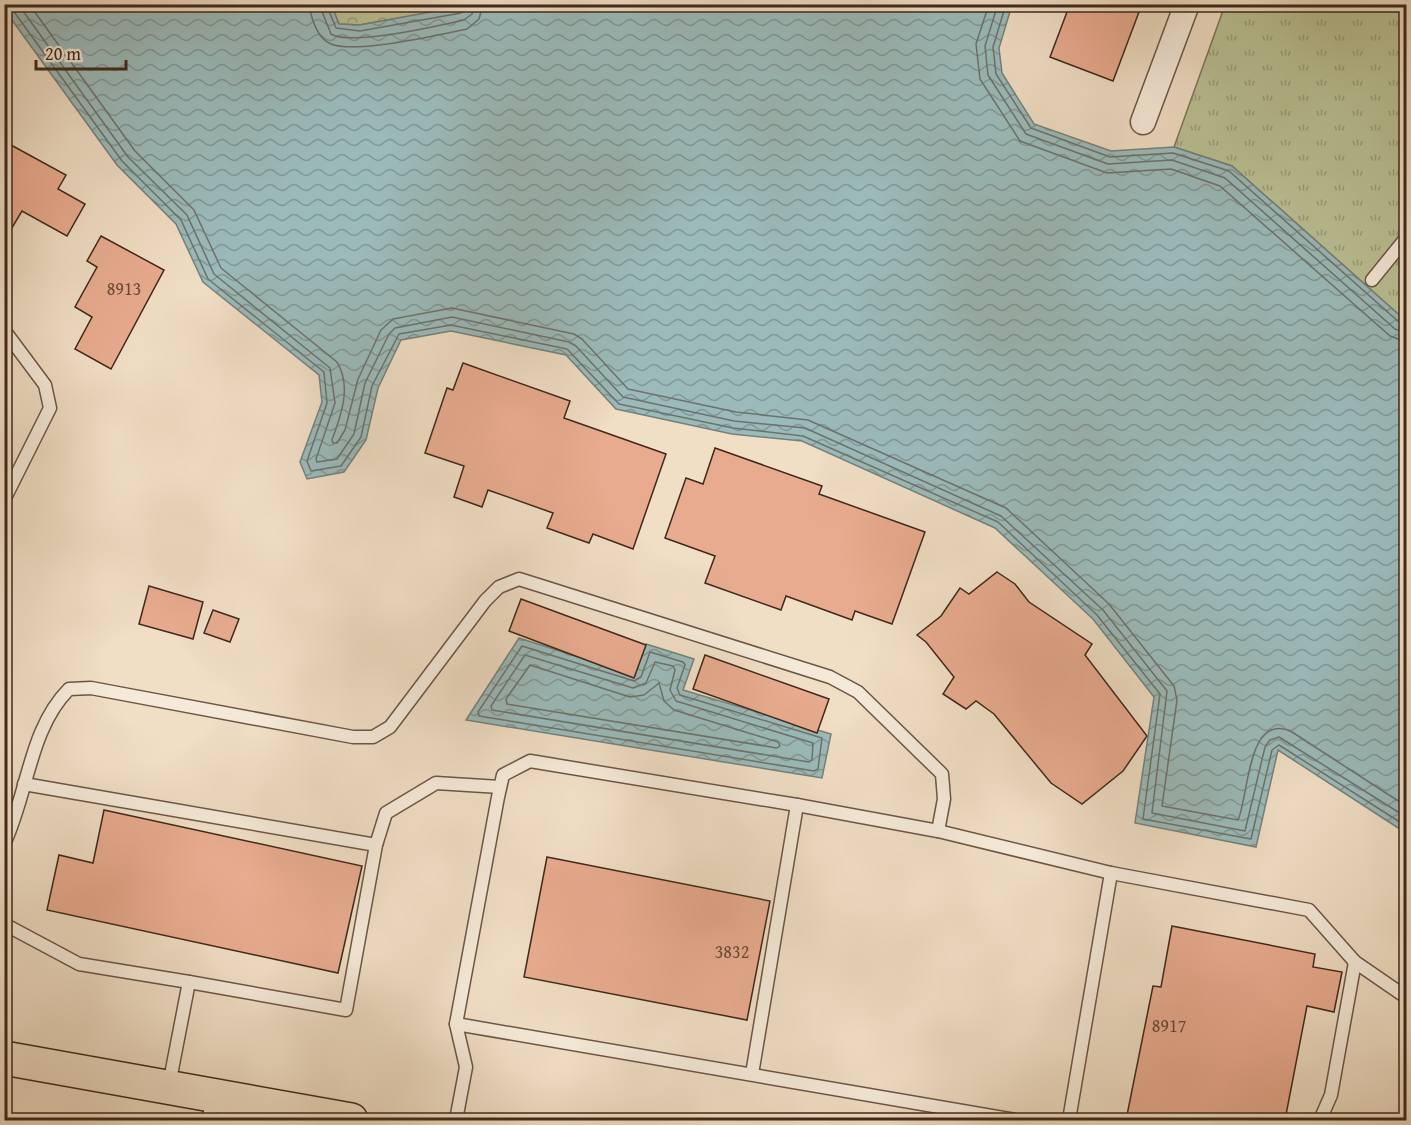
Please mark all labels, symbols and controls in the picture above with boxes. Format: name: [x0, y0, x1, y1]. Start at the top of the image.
scale bar: [36, 33, 126, 71]
text: 20 m: [45, 40, 81, 67]
house number: 8913: [107, 275, 141, 302]
house number: 3832: [715, 938, 749, 965]
house number: 8917: [1152, 1012, 1186, 1039]

